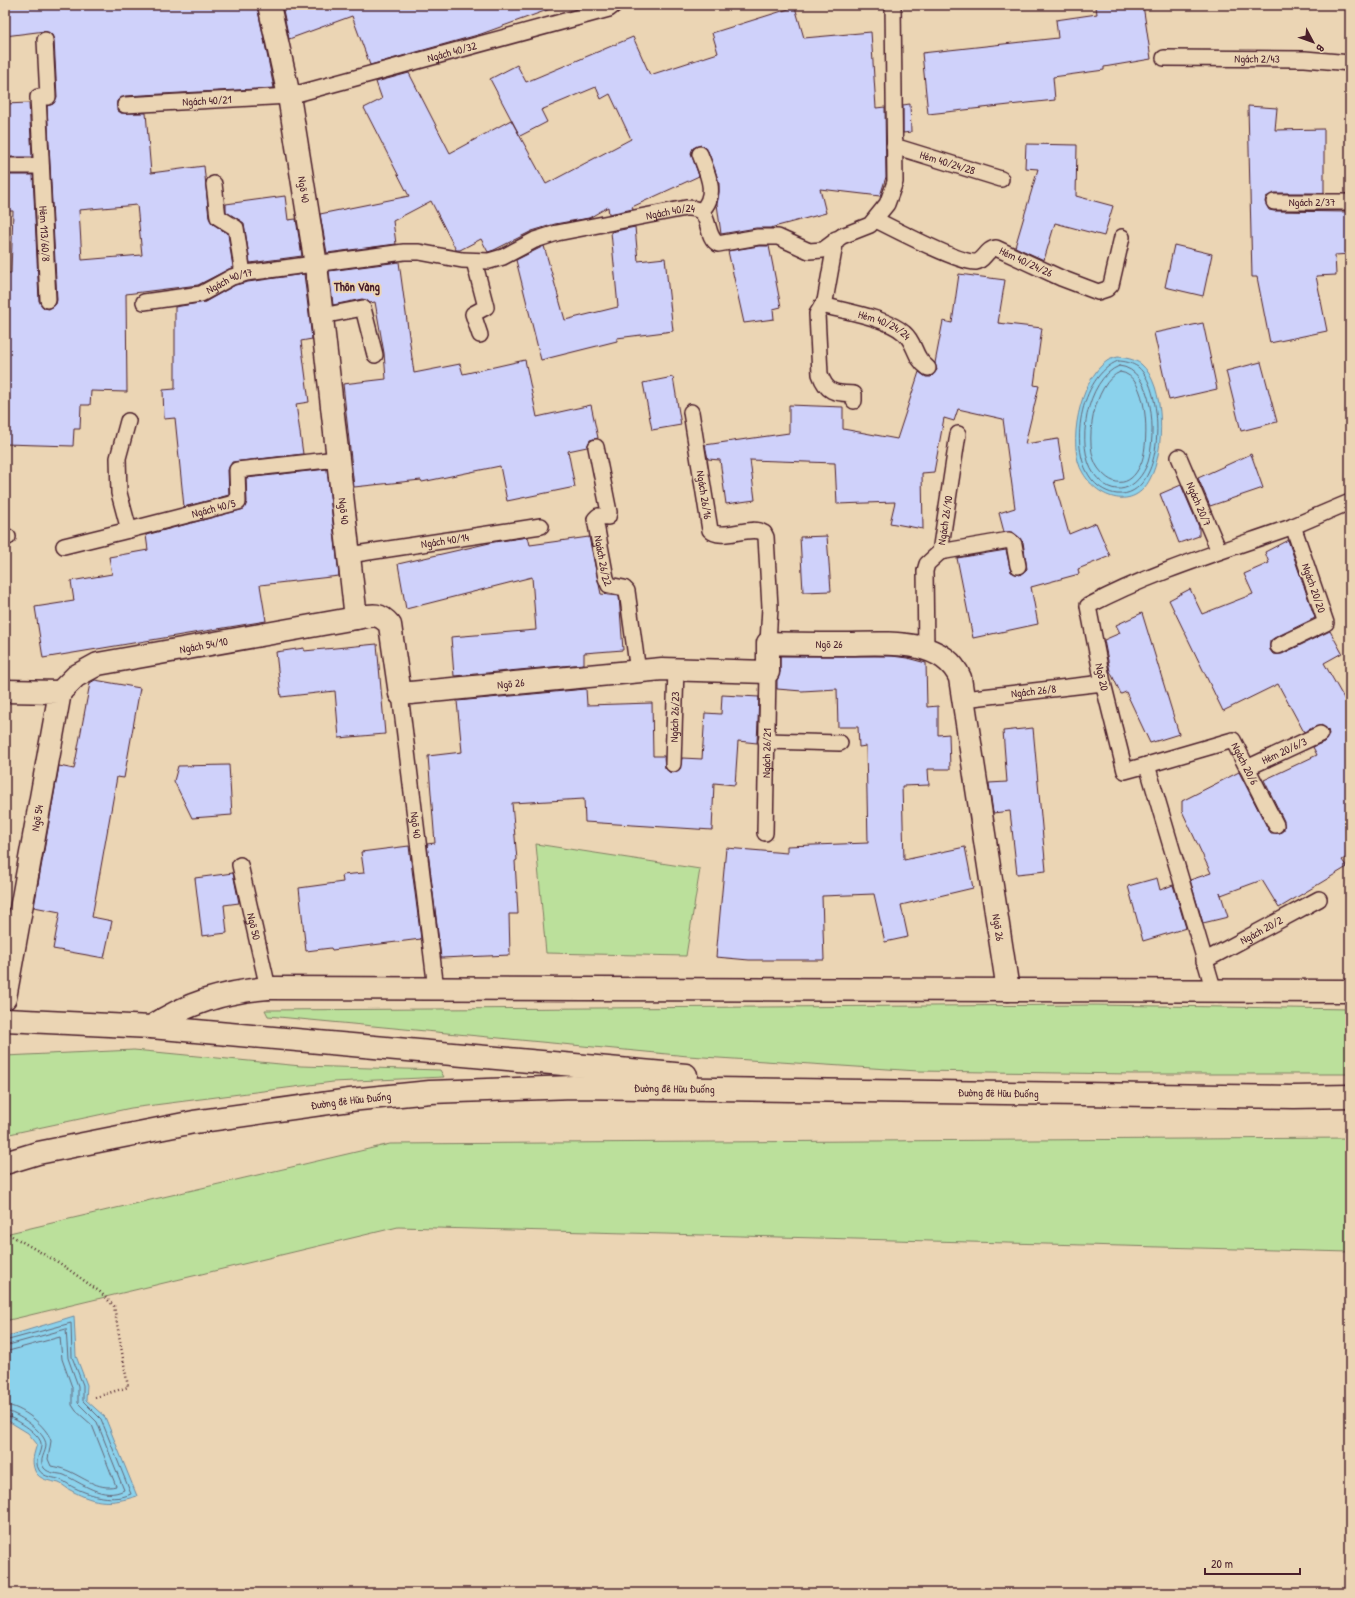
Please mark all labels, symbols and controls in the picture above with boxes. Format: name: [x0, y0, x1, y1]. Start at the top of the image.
north arrow: [1293, 22, 1333, 62]
street label: Ngách 40/32: [426, 38, 478, 65]
text: B: [1313, 42, 1328, 56]
street label: Ngách 2/43: [1234, 51, 1280, 66]
street label: Ngách 40/21: [182, 92, 232, 109]
street label: Hẻm 40/24/28: [918, 147, 977, 178]
street label: Ngõ 40: [295, 175, 313, 204]
street label: Ngách 2/37: [1289, 195, 1335, 209]
street label: Ngách 40/24: [645, 201, 696, 223]
street label: Hẻm 113/60/8: [36, 205, 53, 262]
street label: Hẻm 40/24/26: [997, 244, 1055, 280]
street label: Ngách 40/17: [203, 265, 253, 297]
district label: Thôn Vàng: [333, 278, 381, 296]
street label: Hẻm 40/24/24: [857, 307, 914, 343]
street label: Ngách 26/16: [694, 470, 715, 521]
street label: Ngách 20/7: [1183, 480, 1215, 528]
street label: Ngách 26/10: [934, 495, 956, 546]
street label: Ngách 40/5: [190, 496, 237, 521]
street label: Ngõ 40: [335, 497, 352, 525]
street label: Ngách 40/14: [420, 530, 470, 551]
street label: Ngách 26/22: [591, 534, 616, 588]
street label: Ngách 20/20: [1299, 561, 1329, 615]
street label: Ngách 54/10: [178, 634, 229, 656]
street label: Ngõ 26: [815, 637, 843, 651]
street label: Ngõ 20: [1092, 662, 1112, 692]
street label: Ngõ 26: [497, 675, 526, 692]
street label: Ngách 26/8: [1010, 681, 1057, 701]
street label: Ngách 26/23: [667, 691, 682, 743]
street label: Ngách 26/21: [759, 728, 774, 778]
street label: Hẻm 20/6/3: [1259, 734, 1309, 767]
street label: Ngách 20/6: [1228, 740, 1262, 788]
street label: Ngõ 54: [28, 804, 46, 832]
street label: Ngõ 40: [407, 811, 425, 839]
street label: Ngõ 50: [244, 912, 264, 941]
street label: Ngõ 26: [989, 913, 1007, 943]
street label: Ngách 20/2: [1237, 913, 1285, 947]
street label: Đường đê Hữu Đuống: [634, 1081, 715, 1096]
street label: Đường đê Hữu Đuống: [958, 1085, 1039, 1100]
street label: Đường đê Hữu Đuống: [310, 1089, 392, 1112]
scale bar: [1205, 1550, 1300, 1576]
text: 20 m: [1211, 1555, 1233, 1572]

